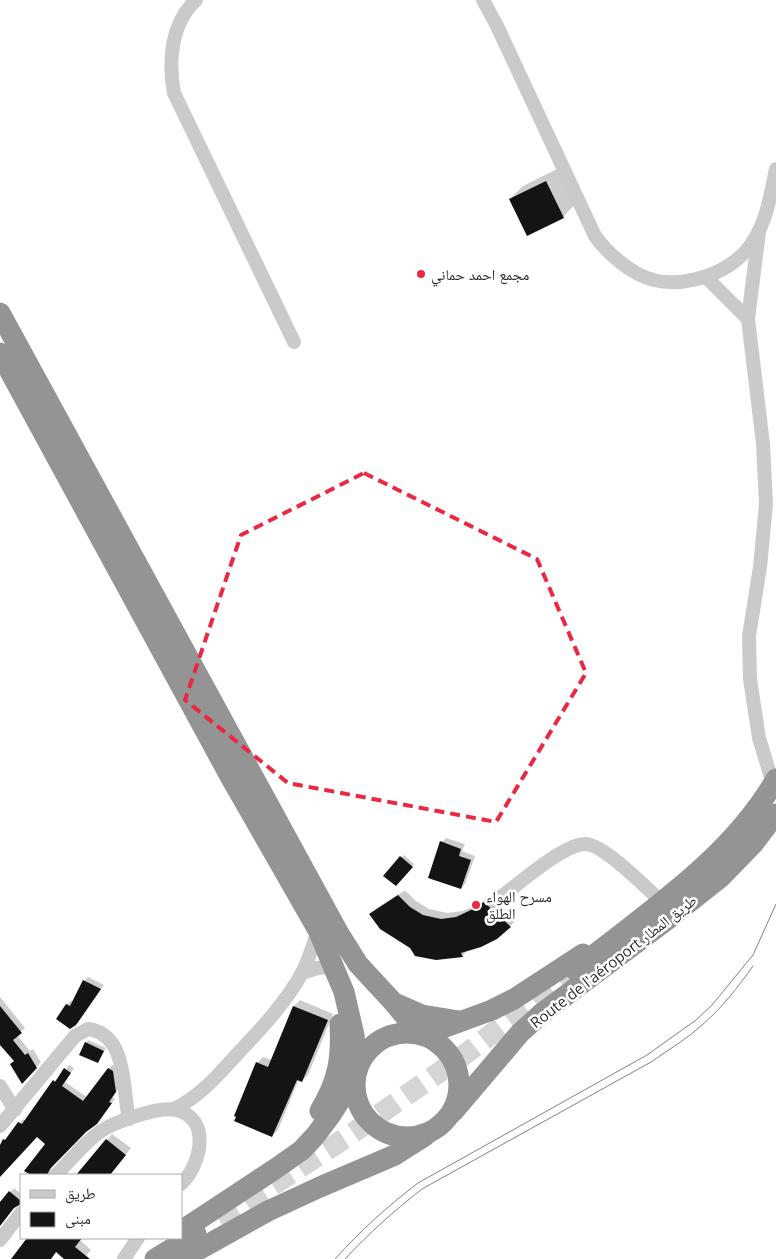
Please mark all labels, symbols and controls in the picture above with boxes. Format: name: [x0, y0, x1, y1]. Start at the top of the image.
place label: مجمع احمد حماني: [431, 264, 530, 287]
marker: مجمع احمد حماني: [415, 268, 427, 280]
place label: مسرح الهواء الطلق: [486, 886, 552, 924]
street label: Route de l'aéroport طريق المطار: [526, 890, 701, 1033]
marker: مسرح الهواء الطلق: [470, 899, 482, 911]
legend: [20, 1174, 182, 1239]
text: طريق: [65, 1183, 96, 1204]
text: مبنى: [65, 1208, 91, 1229]

